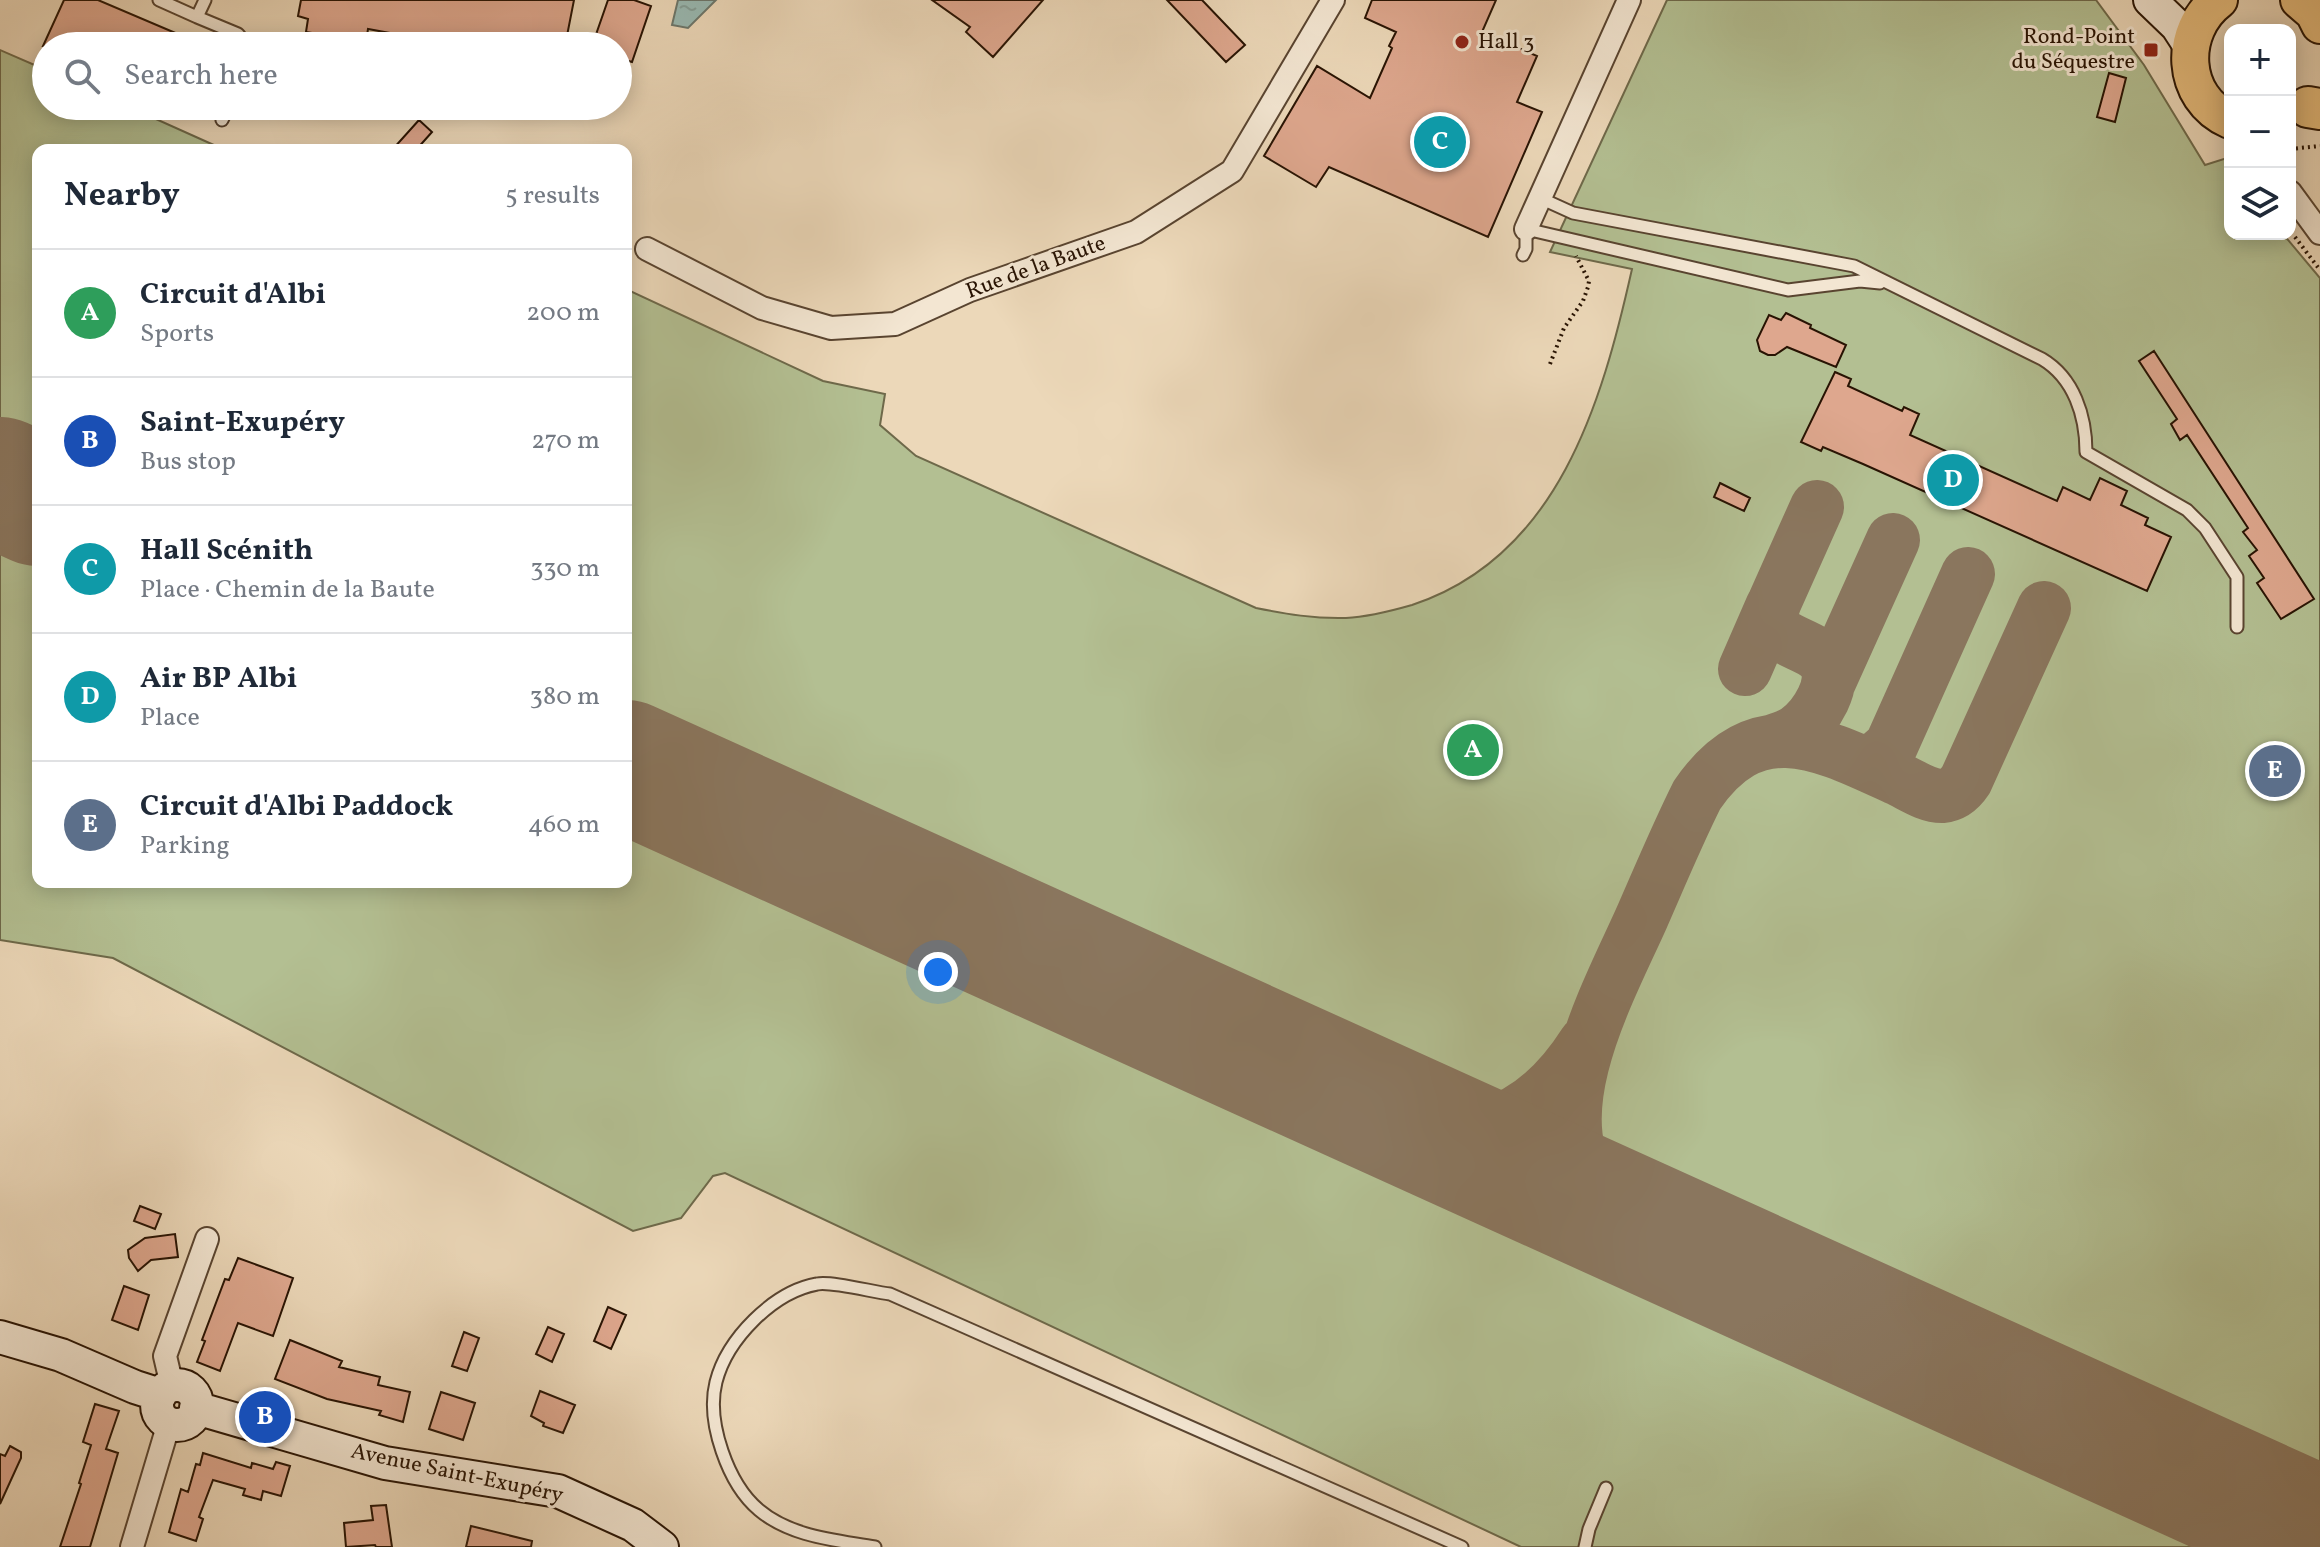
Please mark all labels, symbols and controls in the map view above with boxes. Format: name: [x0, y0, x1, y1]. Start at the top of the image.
place label: Rond-Point du Séquestre: [2012, 22, 2135, 78]
map controls: [2224, 24, 2296, 240]
button: +: [2224, 24, 2296, 96]
place label: Hall 3: [1478, 27, 1534, 58]
search box: [32, 32, 632, 120]
marker: Hall 3: [1453, 33, 1471, 51]
marker: Rond-Point du Séquestre: [2142, 41, 2160, 59]
icon: search: [60, 54, 104, 98]
text: Search here: [124, 55, 278, 97]
button: −: [2224, 96, 2296, 168]
pin: C: [1414, 112, 1466, 172]
button: layers: [2224, 168, 2296, 240]
text: Nearby: [64, 173, 180, 220]
text: 5 results: [505, 178, 600, 214]
street label: Rue de la Baute: [962, 228, 1110, 308]
text: Circuit d'Albi: [140, 274, 326, 316]
text: A: [81, 295, 99, 331]
text: 200 m: [526, 295, 600, 331]
text: Sports: [140, 316, 214, 352]
text: Saint-Exupéry: [140, 402, 345, 444]
text: B: [81, 423, 99, 459]
text: 270 m: [531, 423, 600, 459]
text: Bus stop: [140, 444, 236, 480]
pin: D: [1927, 450, 1979, 510]
text: Hall Scénith: [140, 530, 313, 572]
text: C: [82, 551, 98, 587]
text: 330 m: [530, 551, 600, 587]
text: Place · Chemin de la Baute: [140, 572, 435, 608]
text: Air BP Albi: [140, 658, 297, 700]
text: D: [80, 679, 100, 715]
text: 380 m: [530, 679, 600, 715]
text: Place: [140, 700, 200, 736]
pin: A: [1447, 720, 1499, 780]
pin: E: [2249, 741, 2301, 801]
text: Circuit d'Albi Paddock: [140, 786, 453, 828]
text: E: [82, 807, 98, 843]
text: 460 m: [528, 807, 600, 843]
text: Parking: [140, 828, 230, 864]
your location: [918, 952, 958, 992]
pin: B: [239, 1387, 291, 1447]
street label: Avenue Saint-Exupéry: [348, 1436, 566, 1512]

